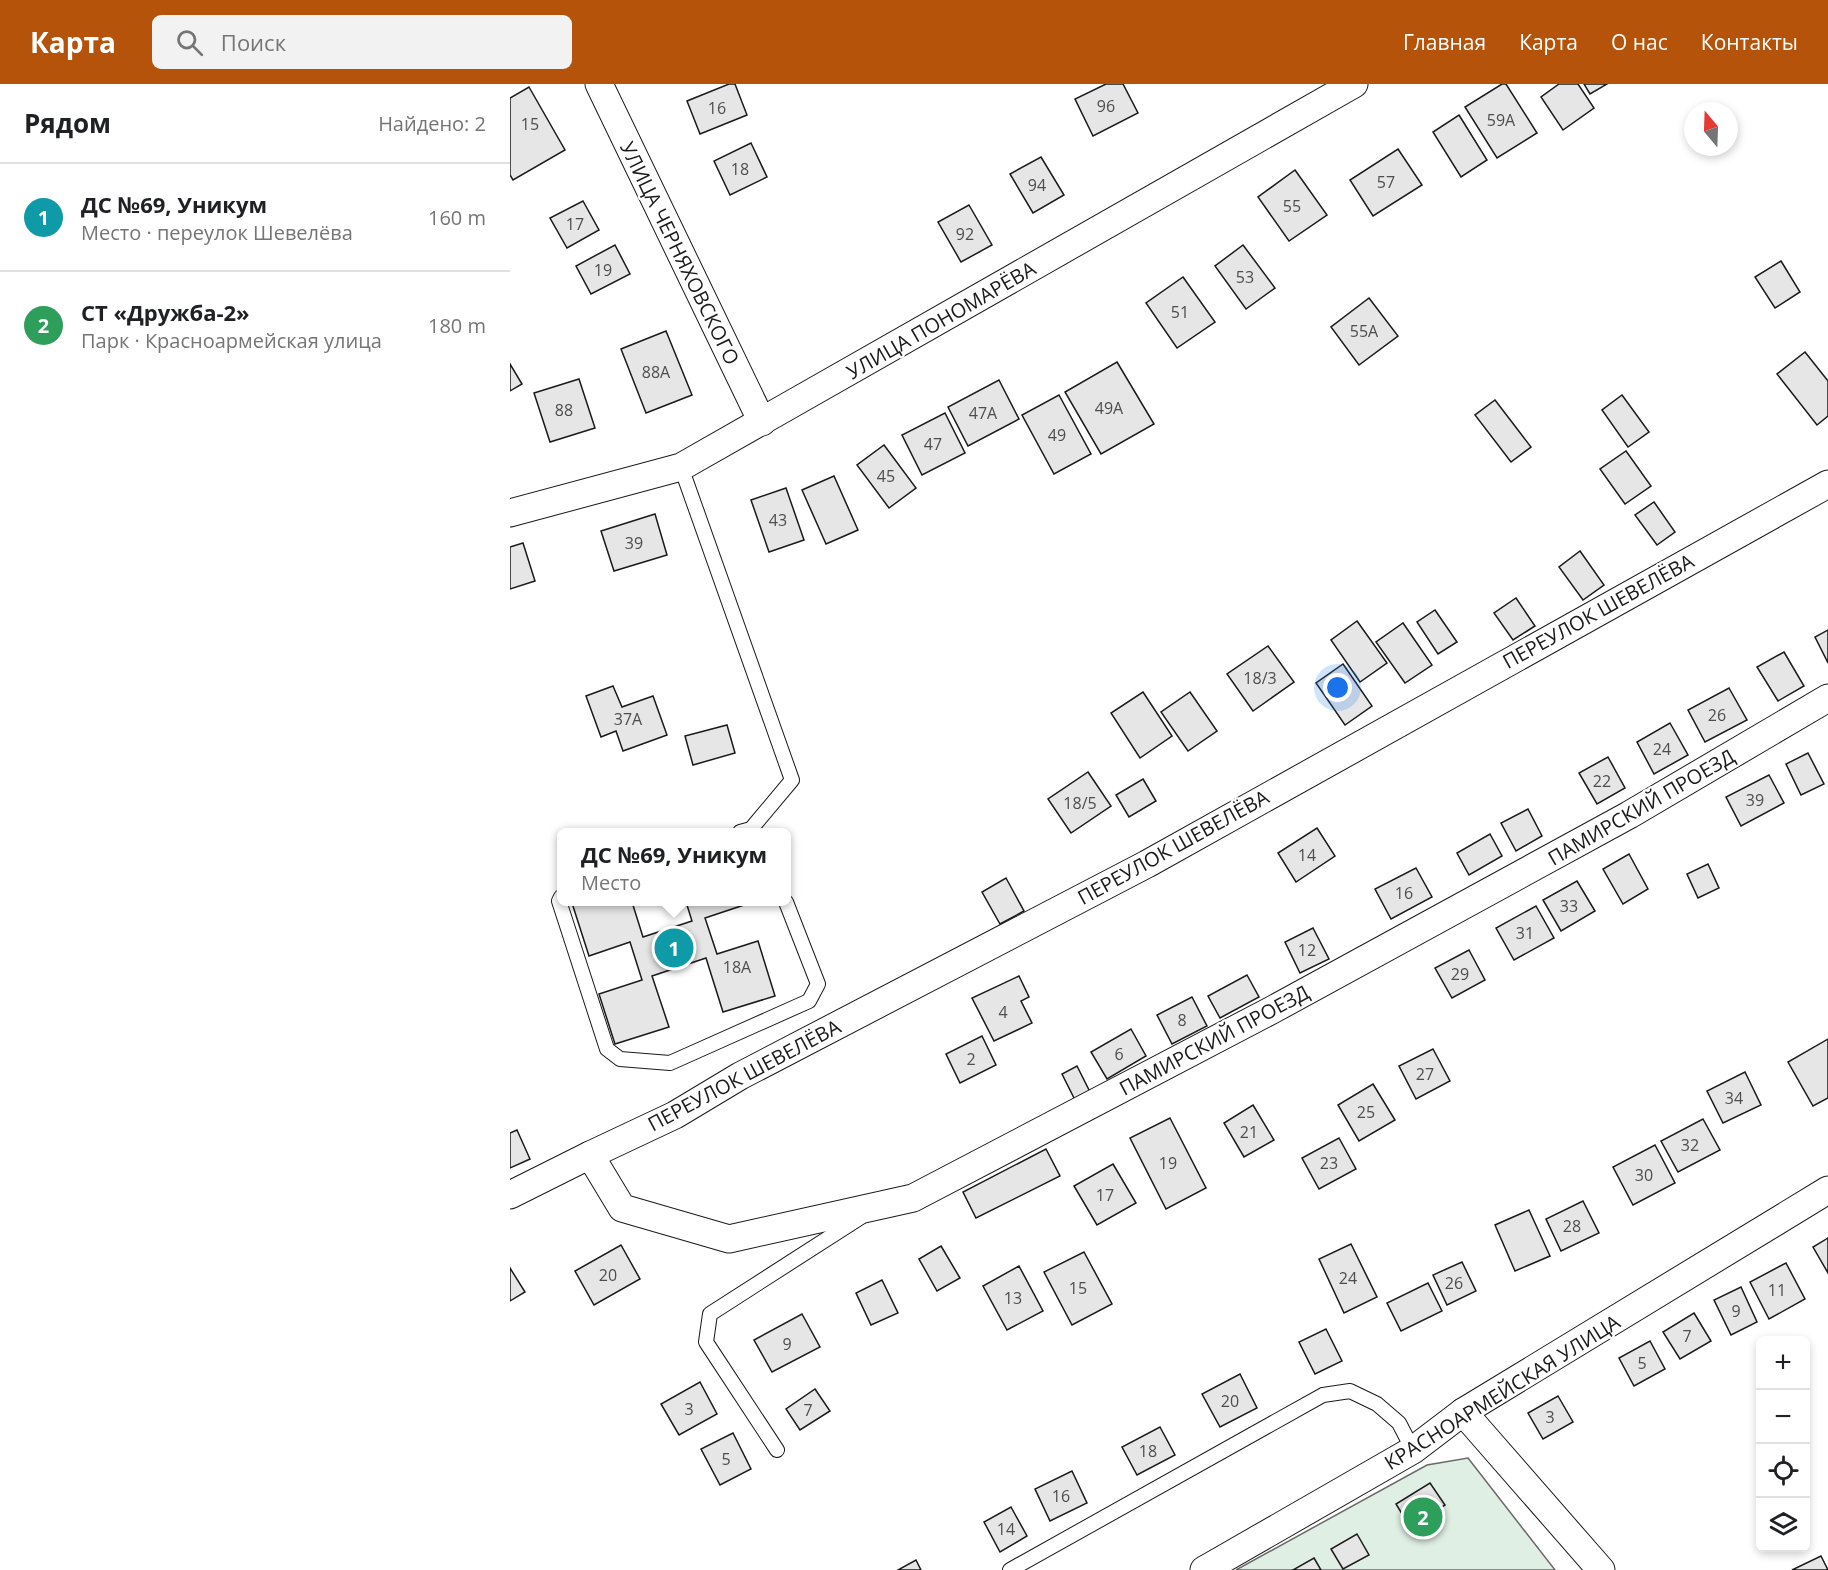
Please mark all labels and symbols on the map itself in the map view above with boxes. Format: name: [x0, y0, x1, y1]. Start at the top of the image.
house number: 96: [1097, 95, 1115, 117]
house number: 16: [708, 97, 726, 119]
north arrow: [1684, 102, 1738, 156]
house number: 59А: [1487, 109, 1516, 131]
house number: 15: [521, 113, 539, 135]
street label: УЛИЦА ЧЕРНЯХОВСКОГО: [614, 137, 746, 369]
house number: 18: [731, 158, 749, 180]
house number: 57: [1377, 171, 1395, 193]
house number: 94: [1028, 174, 1046, 196]
house number: 55: [1283, 195, 1301, 217]
house number: 17: [566, 213, 584, 235]
house number: 92: [956, 223, 974, 245]
street label: УЛИЦА ПОНОМАРЁВА: [842, 255, 1041, 385]
house number: 19: [594, 259, 612, 281]
house number: 53: [1236, 266, 1254, 288]
house number: 51: [1171, 301, 1189, 323]
house number: 55А: [1350, 320, 1379, 342]
house number: 88А: [642, 361, 671, 383]
house number: 49А: [1095, 397, 1124, 419]
house number: 88: [555, 399, 573, 421]
house number: 47А: [969, 402, 998, 424]
house number: 49: [1048, 424, 1066, 446]
house number: 47: [924, 433, 942, 455]
house number: 45: [877, 465, 895, 487]
house number: 43: [769, 509, 787, 531]
house number: 39: [625, 532, 643, 554]
street label: ПЕРЕУЛОК ШЕВЕЛЁВА: [1498, 547, 1699, 675]
house number: 18/3: [1243, 667, 1277, 689]
your location: [1323, 673, 1352, 702]
house number: 26: [1708, 704, 1726, 726]
house number: 37А: [614, 708, 643, 730]
house number: 24: [1653, 738, 1671, 760]
street label: ПАМИРСКИЙ ПРОЕЗД: [1543, 742, 1740, 872]
house number: 22: [1593, 770, 1611, 792]
street label: ПЕРЕУЛОК ШЕВЕЛЁВА: [1073, 783, 1274, 911]
house number: 39: [1746, 789, 1764, 811]
house number: 18/5: [1063, 792, 1097, 814]
house number: 14: [1298, 844, 1316, 866]
house number: 16: [1395, 882, 1413, 904]
house number: 33: [1560, 895, 1578, 917]
house number: 31: [1516, 922, 1534, 944]
pin: 1: [654, 926, 694, 970]
house number: 12: [1298, 939, 1316, 961]
house number: 18А: [723, 956, 752, 978]
house number: 29: [1451, 963, 1469, 985]
street label: ПАМИРСКИЙ ПРОЕЗД: [1114, 978, 1314, 1102]
house number: 4: [998, 1001, 1008, 1023]
house number: 8: [1177, 1009, 1187, 1031]
street label: ПЕРЕУЛОК ШЕВЕЛЁВА: [643, 1013, 845, 1137]
house number: 6: [1114, 1043, 1124, 1065]
house number: 2: [966, 1048, 976, 1070]
house number: 27: [1416, 1063, 1434, 1085]
house number: 34: [1725, 1087, 1743, 1109]
house number: 25: [1357, 1101, 1375, 1123]
house number: 21: [1240, 1121, 1258, 1143]
house number: 32: [1681, 1134, 1699, 1156]
house number: 19: [1159, 1152, 1177, 1174]
house number: 23: [1320, 1152, 1338, 1174]
house number: 30: [1635, 1164, 1653, 1186]
house number: 17: [1096, 1184, 1114, 1206]
house number: 28: [1563, 1215, 1581, 1237]
house number: 20: [599, 1264, 617, 1286]
house number: 24: [1339, 1267, 1357, 1289]
house number: 26: [1445, 1272, 1463, 1294]
house number: 15: [1069, 1277, 1087, 1299]
house number: 11: [1768, 1279, 1786, 1301]
house number: 13: [1004, 1287, 1022, 1309]
house number: 9: [1731, 1300, 1741, 1322]
street label: КРАСНОАРМЕЙСКАЯ УЛИЦА: [1379, 1308, 1625, 1476]
house number: 7: [1682, 1325, 1692, 1347]
house number: 9: [782, 1333, 792, 1355]
house number: 5: [1637, 1352, 1647, 1374]
house number: 20: [1221, 1390, 1239, 1412]
house number: 3: [684, 1398, 694, 1420]
house number: 7: [803, 1399, 813, 1421]
house number: 3: [1545, 1406, 1555, 1428]
house number: 18: [1139, 1440, 1157, 1462]
house number: 5: [721, 1448, 731, 1470]
house number: 16: [1052, 1485, 1070, 1507]
pin: 2: [1404, 1494, 1442, 1540]
house number: 14: [997, 1518, 1015, 1540]

